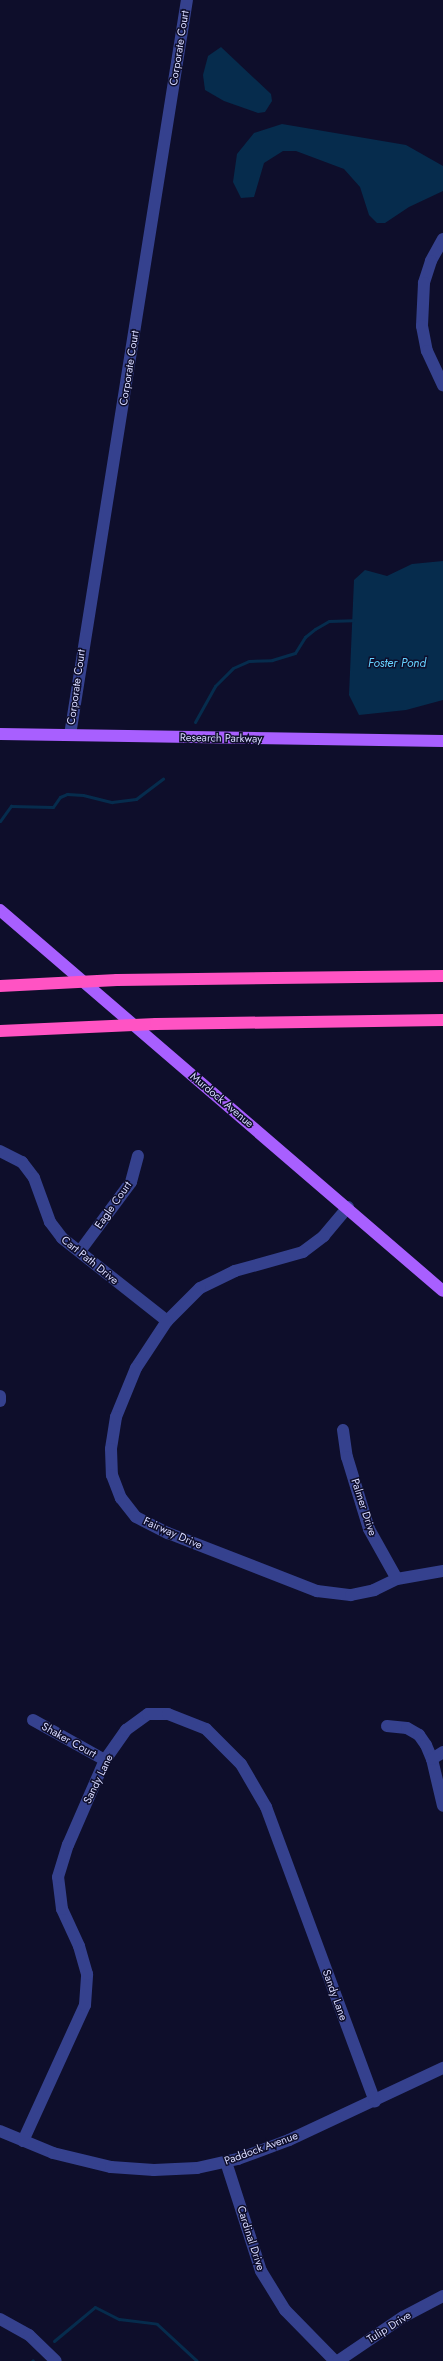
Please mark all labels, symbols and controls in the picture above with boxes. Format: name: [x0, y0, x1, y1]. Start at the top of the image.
street label: Corporate Court: [167, 9, 191, 87]
street label: Corporate Court: [117, 329, 141, 407]
street label: Corporate Court: [64, 648, 88, 726]
water label: Foster Pond: [368, 657, 426, 671]
street label: Research Parkway: [180, 731, 262, 745]
street label: Murdock Avenue: [188, 1070, 256, 1130]
street label: Eagle Court: [92, 1179, 134, 1231]
street label: Cart Path Drive: [59, 1233, 121, 1287]
street label: Palmer Drive: [349, 1477, 379, 1537]
street label: Fairway Drive: [142, 1514, 204, 1552]
street label: Shaker Court: [39, 1720, 99, 1760]
street label: Sandy Lane: [80, 1752, 116, 1806]
street label: Sandy Lane: [320, 1968, 350, 2022]
street label: Paddock Avenue: [222, 2129, 300, 2167]
street label: Cardinal Drive: [234, 2204, 268, 2272]
street label: Tulip Drive: [365, 2308, 413, 2346]

